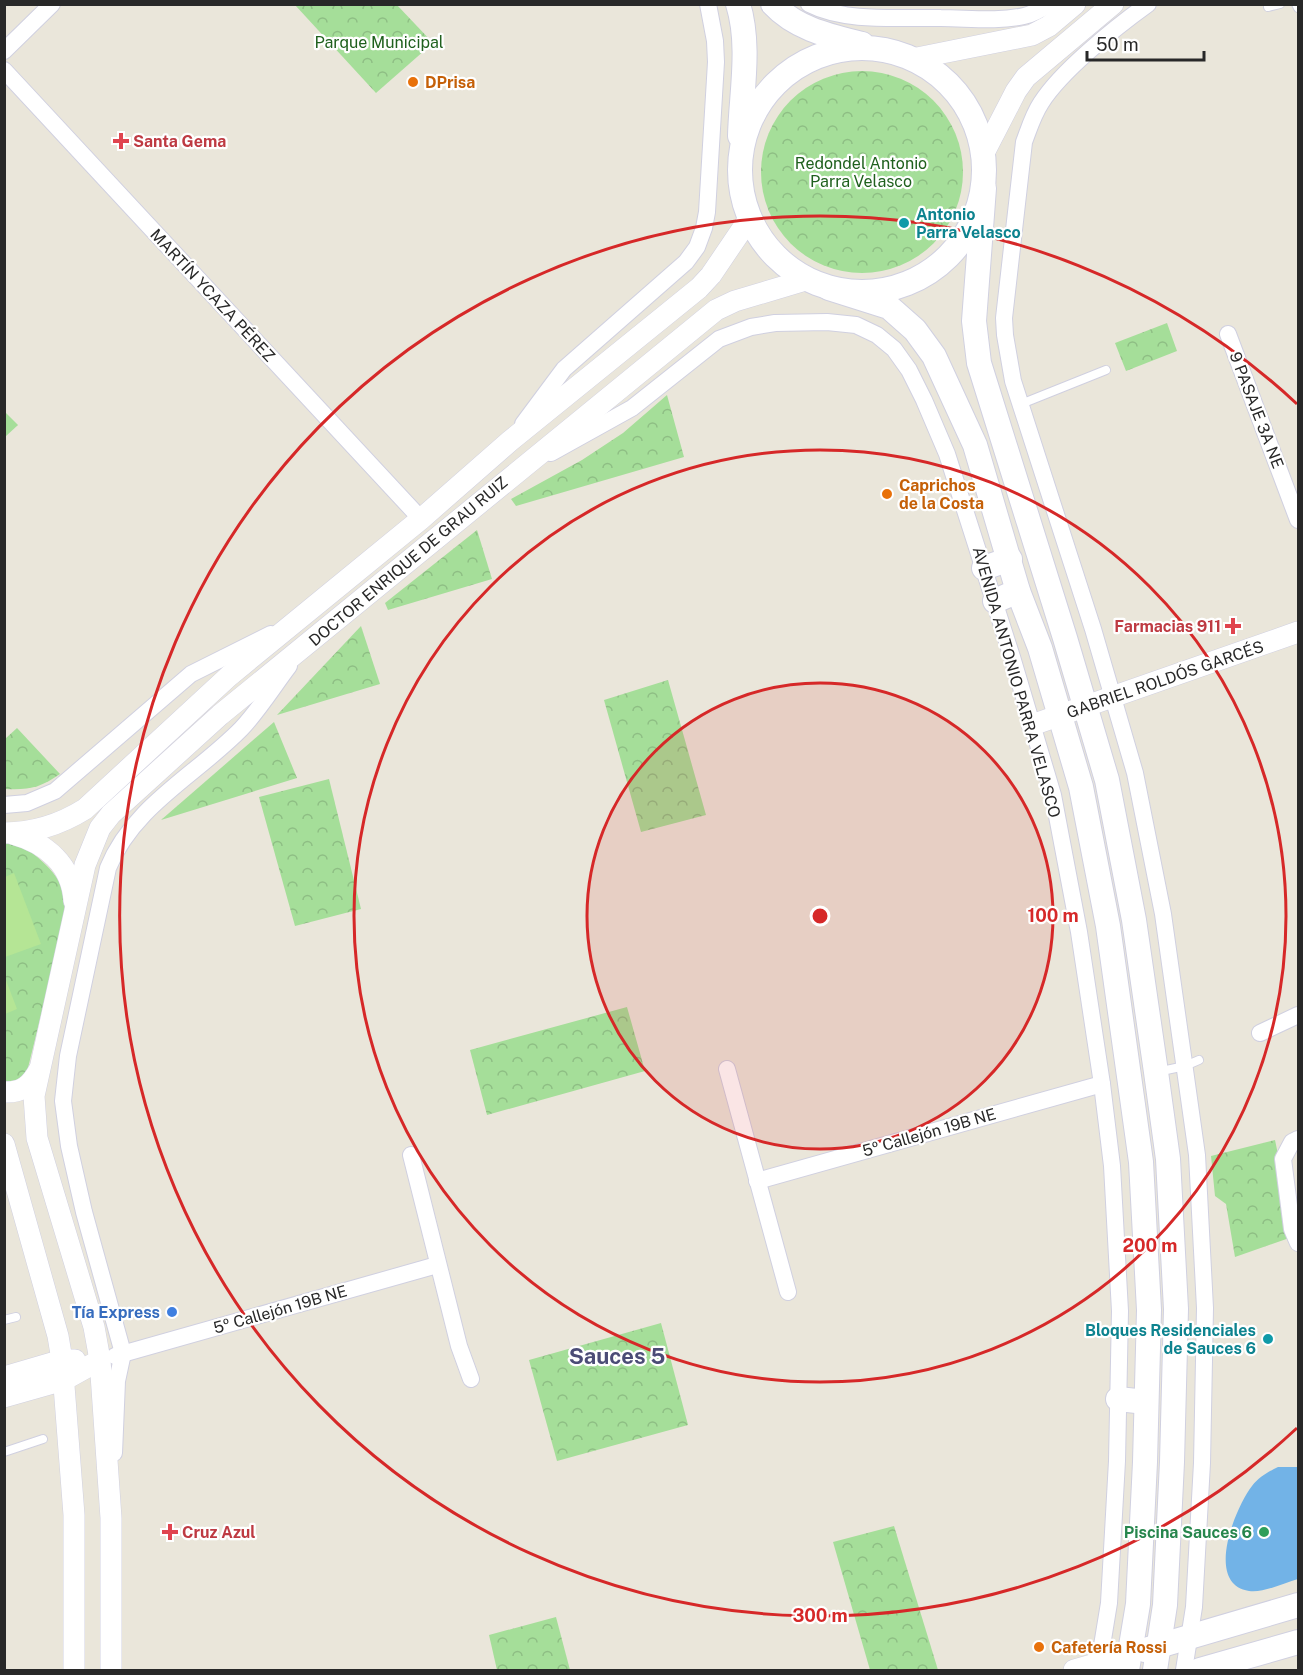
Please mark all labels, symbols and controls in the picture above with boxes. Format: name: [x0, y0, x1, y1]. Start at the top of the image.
scale bar: [1087, 24, 1204, 62]
park label: Parque Municipal: [314, 33, 444, 52]
text: 50 m: [1096, 34, 1139, 55]
place label: DPrisa: [425, 73, 475, 92]
marker: DPrisa: [406, 75, 420, 89]
place label: Santa Gema: [133, 132, 226, 151]
marker: Santa Gema: [114, 134, 128, 148]
park label: Redondel Antonio Parra Velasco: [795, 154, 927, 191]
place label: Antonio Parra Velasco: [916, 205, 1021, 242]
marker: Antonio Parra Velasco: [897, 216, 911, 230]
street label: MARTÍN YCAZA PÉREZ: [146, 224, 280, 366]
street label: 9 PASAJE 3A NE: [1226, 349, 1288, 471]
street label: DOCTOR ENRIQUE DE GRAU RUIZ: [305, 473, 511, 650]
place label: Caprichos de la Costa: [899, 476, 984, 513]
marker: Caprichos de la Costa: [880, 487, 894, 501]
street label: AVENIDA ANTONIO PARRA VELASCO: [969, 544, 1064, 820]
place label: Farmacias 911: [1114, 617, 1221, 636]
marker: Farmacias 911: [1226, 619, 1240, 633]
street label: GABRIEL ROLDÓS GARCÉS: [1064, 636, 1266, 722]
text: 100 m: [1027, 905, 1079, 926]
centre of rings: [810, 906, 830, 926]
street label: 5º Callejón 19B NE: [860, 1104, 998, 1161]
text: 200 m: [1123, 1235, 1177, 1256]
street label: 5º Callejón 19B NE: [211, 1281, 349, 1338]
place label: Tía Express: [72, 1303, 160, 1322]
marker: Tía Express: [165, 1305, 179, 1319]
place label: Bloques Residenciales de Sauces 6: [1085, 1321, 1256, 1358]
marker: Bloques Residenciales de Sauces 6: [1261, 1332, 1275, 1346]
district label: Sauces 5: [569, 1343, 665, 1369]
place label: Cruz Azul: [182, 1523, 256, 1542]
place label: Piscina Sauces 6: [1124, 1523, 1252, 1542]
marker: Cruz Azul: [163, 1525, 177, 1539]
marker: Piscina Sauces 6: [1257, 1525, 1271, 1539]
text: 300 m: [792, 1605, 848, 1626]
place label: Cafetería Rossi: [1051, 1638, 1167, 1657]
marker: Cafetería Rossi: [1032, 1640, 1046, 1654]

